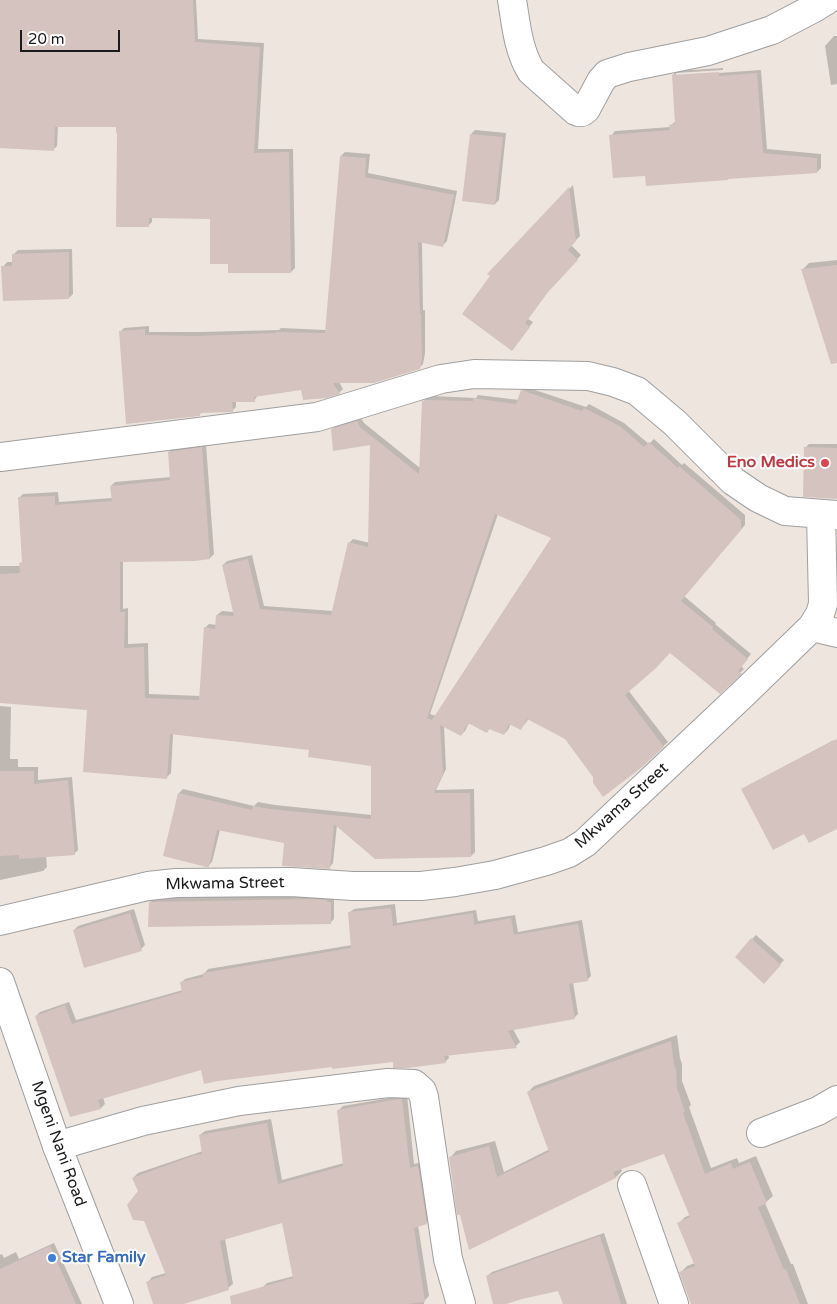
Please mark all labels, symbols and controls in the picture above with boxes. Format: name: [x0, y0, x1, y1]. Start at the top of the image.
scale bar: [22, 20, 122, 52]
text: 20 m: [28, 30, 65, 48]
place label: Eno Medics: [727, 453, 815, 473]
marker: Eno Medics: [819, 457, 831, 469]
street label: Mkwama Street: [571, 759, 673, 853]
street label: Mkwama Street: [165, 873, 285, 895]
street label: Mgeni Nani Road: [26, 1079, 90, 1209]
place label: Star Family: [62, 1248, 146, 1268]
marker: Star Family: [46, 1252, 58, 1264]

